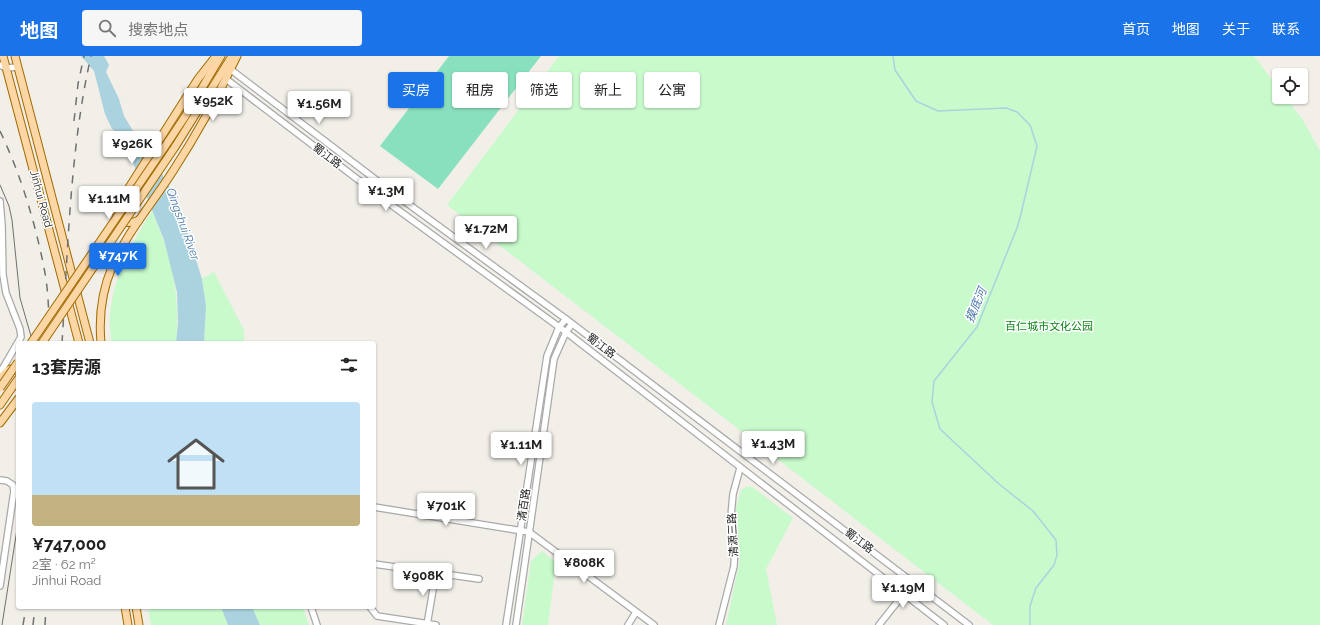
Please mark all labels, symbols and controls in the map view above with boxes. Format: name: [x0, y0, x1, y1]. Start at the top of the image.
search box: [82, 10, 362, 46]
icon: search: [96, 17, 118, 39]
text: 地图: [20, 19, 58, 41]
text: 搜索地点: [128, 21, 188, 39]
text: 首页: [1122, 21, 1150, 37]
text: 地图: [1172, 21, 1200, 37]
text: 关于: [1222, 21, 1250, 37]
text: 联系: [1272, 21, 1300, 37]
map controls: [1272, 68, 1308, 104]
button: locate: [1272, 68, 1308, 104]
chip: 买房: [388, 72, 444, 108]
chip: 租房: [452, 72, 508, 108]
chip: 筛选: [516, 72, 572, 108]
chip: 新上: [580, 72, 636, 108]
chip: 公寓: [644, 72, 700, 108]
pin: ¥952K: [185, 88, 241, 122]
pin: ¥1.56M: [286, 91, 352, 125]
text: ¥952K: [193, 93, 233, 108]
text: ¥1.56M: [297, 96, 341, 111]
pin: ¥926K: [104, 131, 160, 165]
text: ¥926K: [112, 136, 152, 151]
street label: 蜀江路: [310, 141, 344, 171]
street label: Jinhui Road: [27, 169, 55, 229]
pin: ¥1.3M: [358, 178, 414, 212]
text: ¥1.3M: [367, 183, 405, 198]
pin: ¥1.11M: [76, 186, 142, 220]
water label: Qingshui River: [163, 186, 203, 263]
text: ¥1.11M: [88, 191, 130, 206]
pin: ¥1.72M: [453, 216, 519, 250]
text: ¥1.72M: [464, 221, 508, 236]
pin: ¥747K: [90, 243, 146, 277]
text: ¥747K: [98, 248, 138, 263]
water label: 摸底河: [963, 284, 990, 324]
park label: 百仁城市文化公园: [1005, 320, 1093, 333]
street label: 蜀江路: [584, 331, 618, 361]
icon: filters: [338, 354, 360, 376]
text: 13套房源: [32, 357, 101, 377]
icon: home: [160, 428, 232, 500]
pin: ¥1.43M: [740, 431, 806, 465]
pin: ¥1.11M: [488, 432, 554, 466]
text: ¥1.43M: [751, 436, 795, 451]
text: ¥1.11M: [500, 437, 542, 452]
street label: 清百路: [515, 488, 533, 522]
pin: ¥701K: [418, 493, 474, 527]
text: ¥701K: [426, 498, 466, 513]
street label: 清源三路: [725, 513, 741, 557]
street label: 蜀江路: [842, 526, 876, 556]
text: ¥747,000: [32, 534, 107, 554]
pin: ¥808K: [556, 550, 612, 584]
text: ¥808K: [563, 555, 605, 570]
text: 2室 · 62 m²: [32, 557, 96, 572]
pin: ¥908K: [395, 563, 451, 597]
text: ¥908K: [402, 568, 444, 583]
text: Jinhui Road: [32, 573, 101, 588]
pin: ¥1.19M: [870, 575, 936, 609]
text: ¥1.19M: [881, 580, 925, 595]

